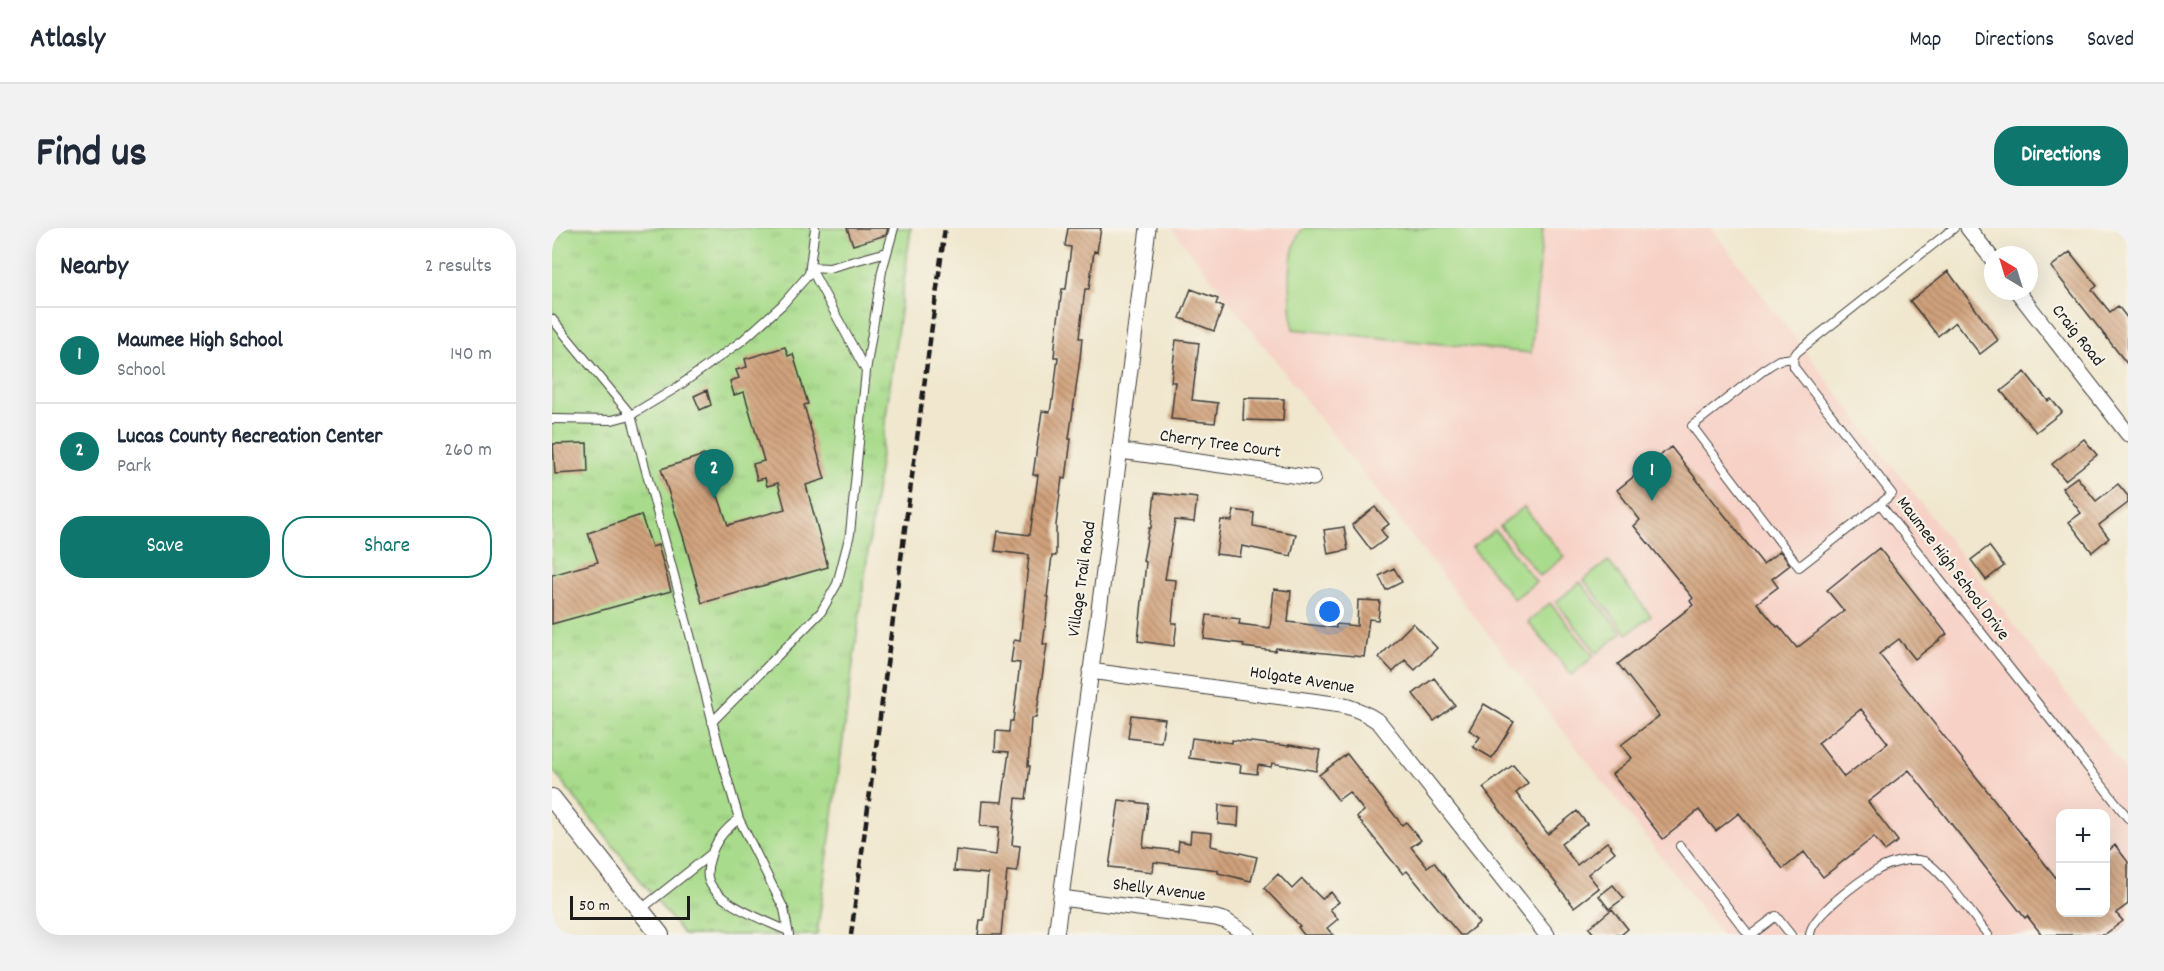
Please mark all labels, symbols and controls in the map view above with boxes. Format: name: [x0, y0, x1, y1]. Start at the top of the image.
text: Atlasly: [30, 21, 105, 61]
text: Map: [1910, 26, 1941, 56]
text: Directions: [1974, 26, 2054, 56]
text: Saved: [2087, 26, 2134, 56]
text: Find us: [36, 126, 147, 186]
button: Directions: [1994, 126, 2128, 186]
north arrow: [1984, 246, 2038, 300]
text: Nearby: [60, 249, 128, 286]
text: 2 results: [425, 253, 492, 281]
street label: Craig Road: [2045, 300, 2109, 372]
text: Maumee High School: [117, 326, 283, 357]
text: 1: [77, 341, 82, 369]
text: 140 m: [450, 341, 492, 369]
text: School: [117, 357, 166, 385]
text: Lucas County Recreation Center: [117, 422, 383, 453]
street label: Cherry Tree Court: [1158, 424, 1282, 466]
text: 2: [75, 437, 84, 465]
text: 260 m: [444, 437, 492, 465]
pin: 2: [694, 450, 734, 499]
pin: 1: [1632, 452, 1672, 501]
text: Park: [117, 453, 151, 481]
street label: Maumee High School Drive: [1890, 492, 2014, 646]
button: Save: [60, 516, 270, 578]
button: Share: [282, 516, 492, 578]
street label: Village Trail Road: [1063, 520, 1103, 638]
your location: [1315, 597, 1344, 626]
street label: Holgate Avenue: [1248, 660, 1356, 702]
map controls: [2056, 809, 2110, 917]
button: +: [2056, 809, 2110, 863]
button: −: [2056, 863, 2110, 917]
street label: Shelly Avenue: [1111, 873, 1207, 909]
scale bar: [570, 893, 690, 920]
text: 50 m: [579, 895, 610, 918]

